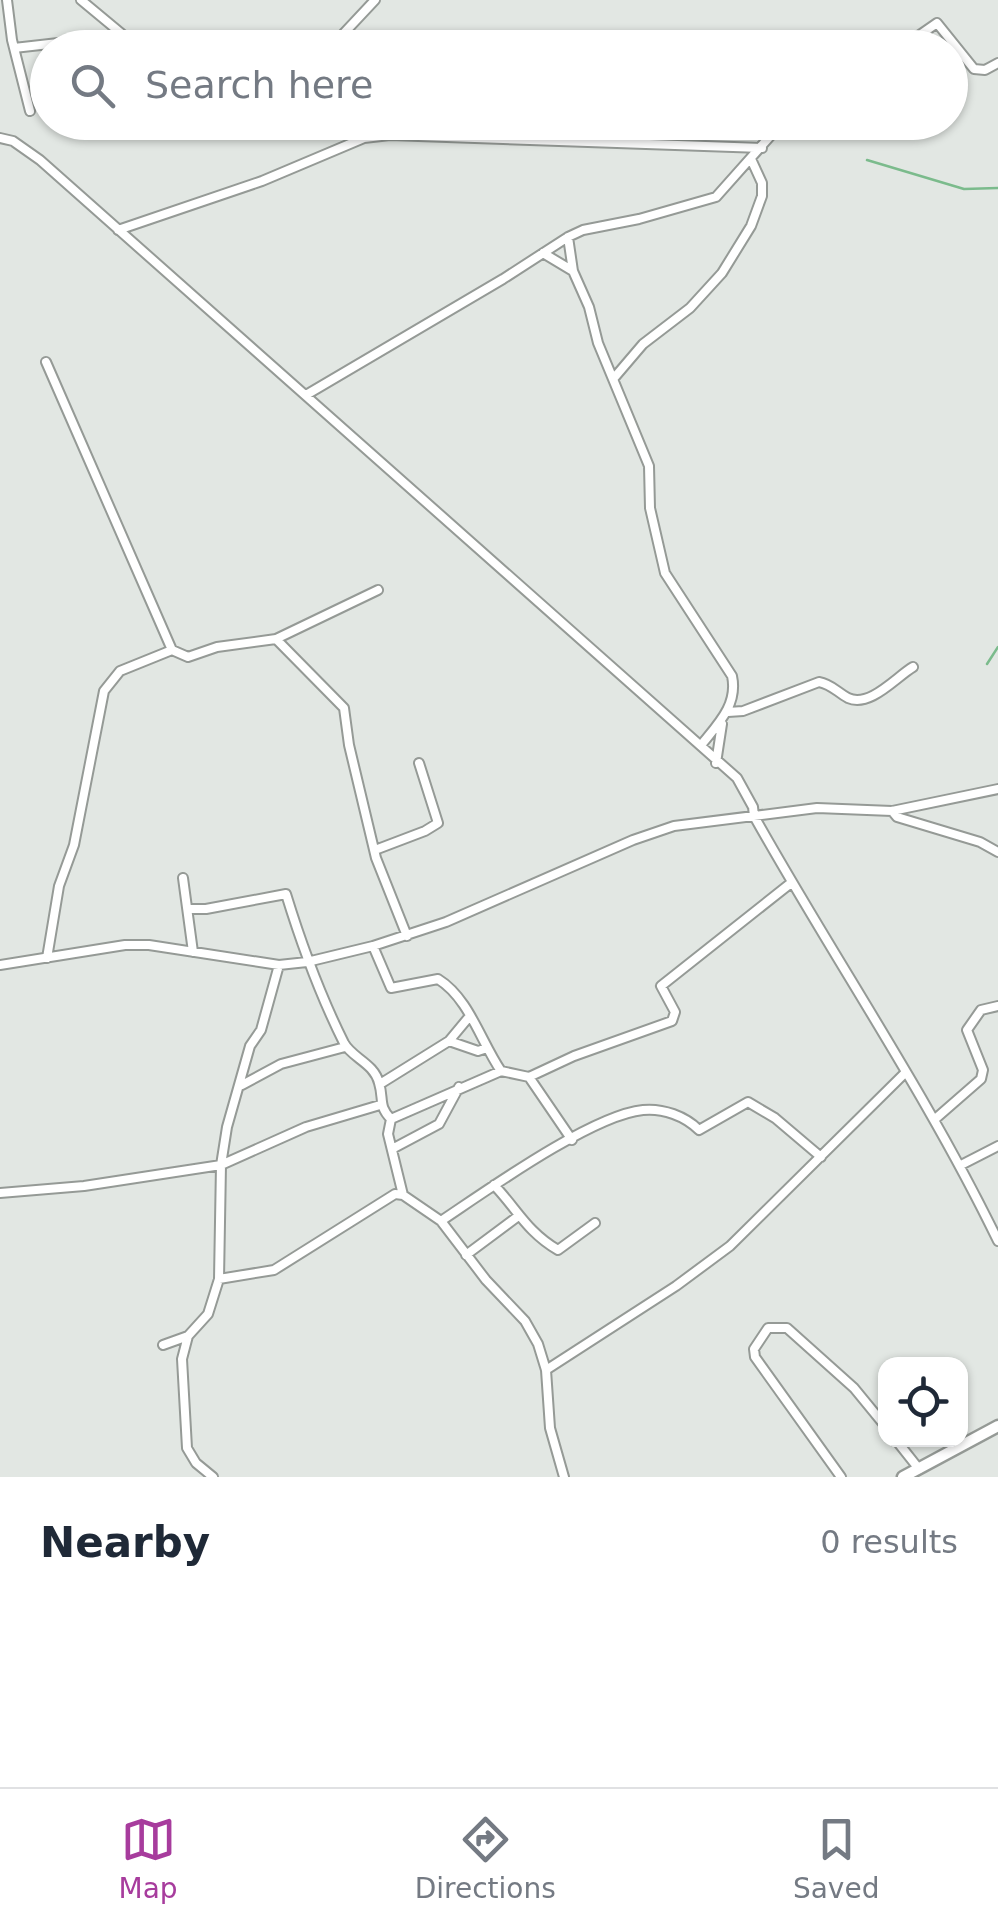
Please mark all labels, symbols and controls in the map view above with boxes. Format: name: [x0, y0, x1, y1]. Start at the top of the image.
search box: [30, 30, 968, 140]
icon: search: [65, 58, 120, 113]
text: Search here: [145, 63, 373, 107]
map controls: [878, 1357, 968, 1447]
button: locate: [878, 1357, 968, 1447]
text: Nearby: [40, 1518, 210, 1567]
text: 0 results: [820, 1523, 958, 1561]
tab: Map: [119, 1812, 178, 1905]
tab: Directions: [415, 1812, 556, 1905]
tab: Saved: [793, 1812, 879, 1905]

